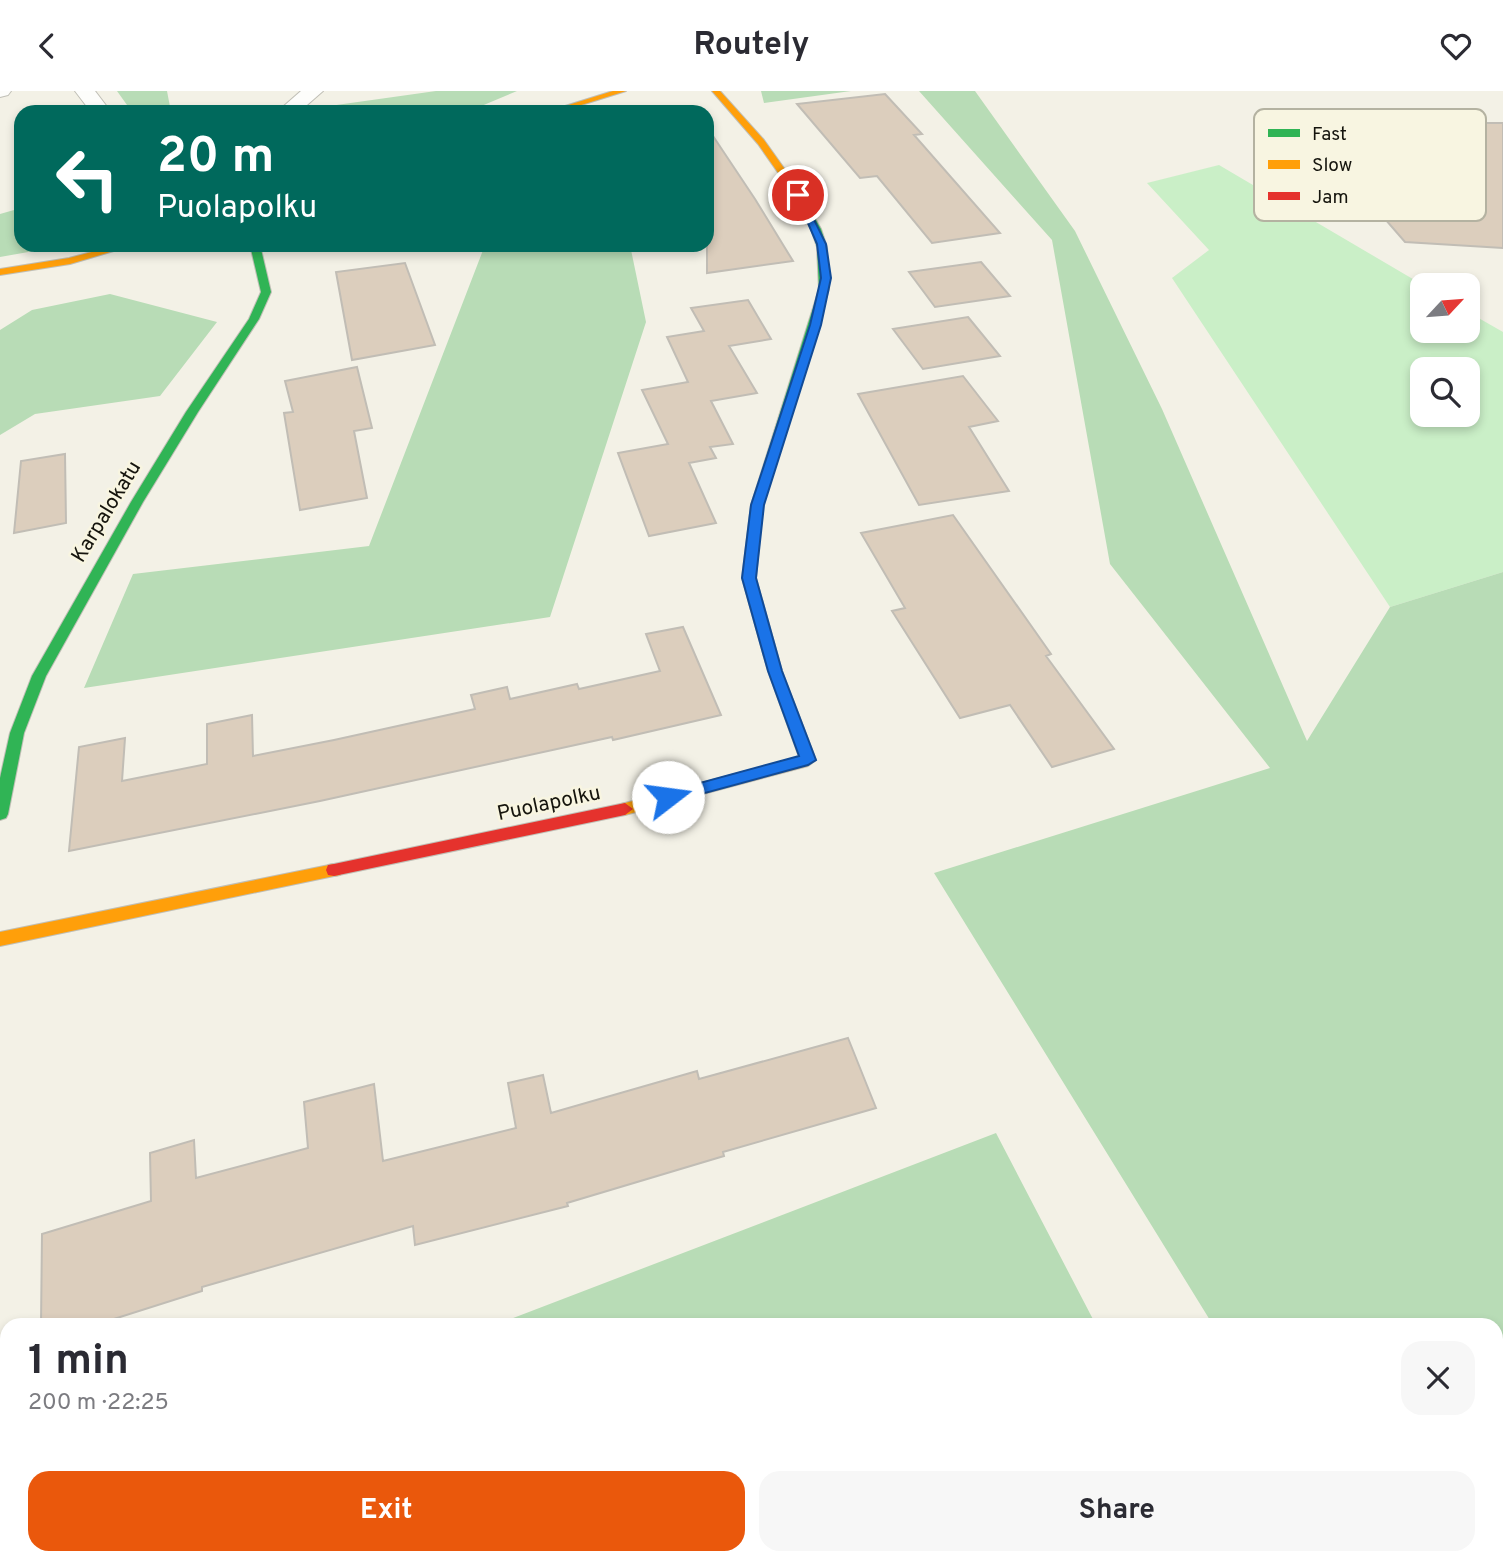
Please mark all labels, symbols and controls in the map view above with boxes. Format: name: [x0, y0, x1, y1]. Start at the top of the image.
text: Routely: [694, 26, 809, 66]
icon: back: [28, 27, 66, 65]
icon: heart: [1437, 27, 1475, 65]
legend: [1254, 109, 1486, 221]
text: Fast: [1312, 123, 1347, 147]
text: 20 m: [157, 128, 274, 190]
icon: left: [42, 133, 133, 224]
text: Slow: [1312, 154, 1352, 178]
pin: [768, 165, 828, 225]
icon: arrive: [779, 176, 817, 214]
text: Jam: [1312, 186, 1349, 210]
text: Puolapolku: [157, 189, 317, 229]
north arrow: [1410, 273, 1480, 343]
map controls: [1410, 273, 1480, 427]
button: search: [1410, 357, 1480, 427]
street label: Karpalokatu: [66, 456, 148, 568]
position arrow: [631, 760, 705, 834]
street label: Puolapolku: [495, 780, 603, 828]
text: 1 min: [28, 1336, 129, 1389]
button: close: [1401, 1341, 1475, 1415]
text: 200 m · 22:25: [28, 1389, 169, 1418]
button: Exit: [28, 1471, 745, 1551]
button: Share: [759, 1471, 1475, 1551]

